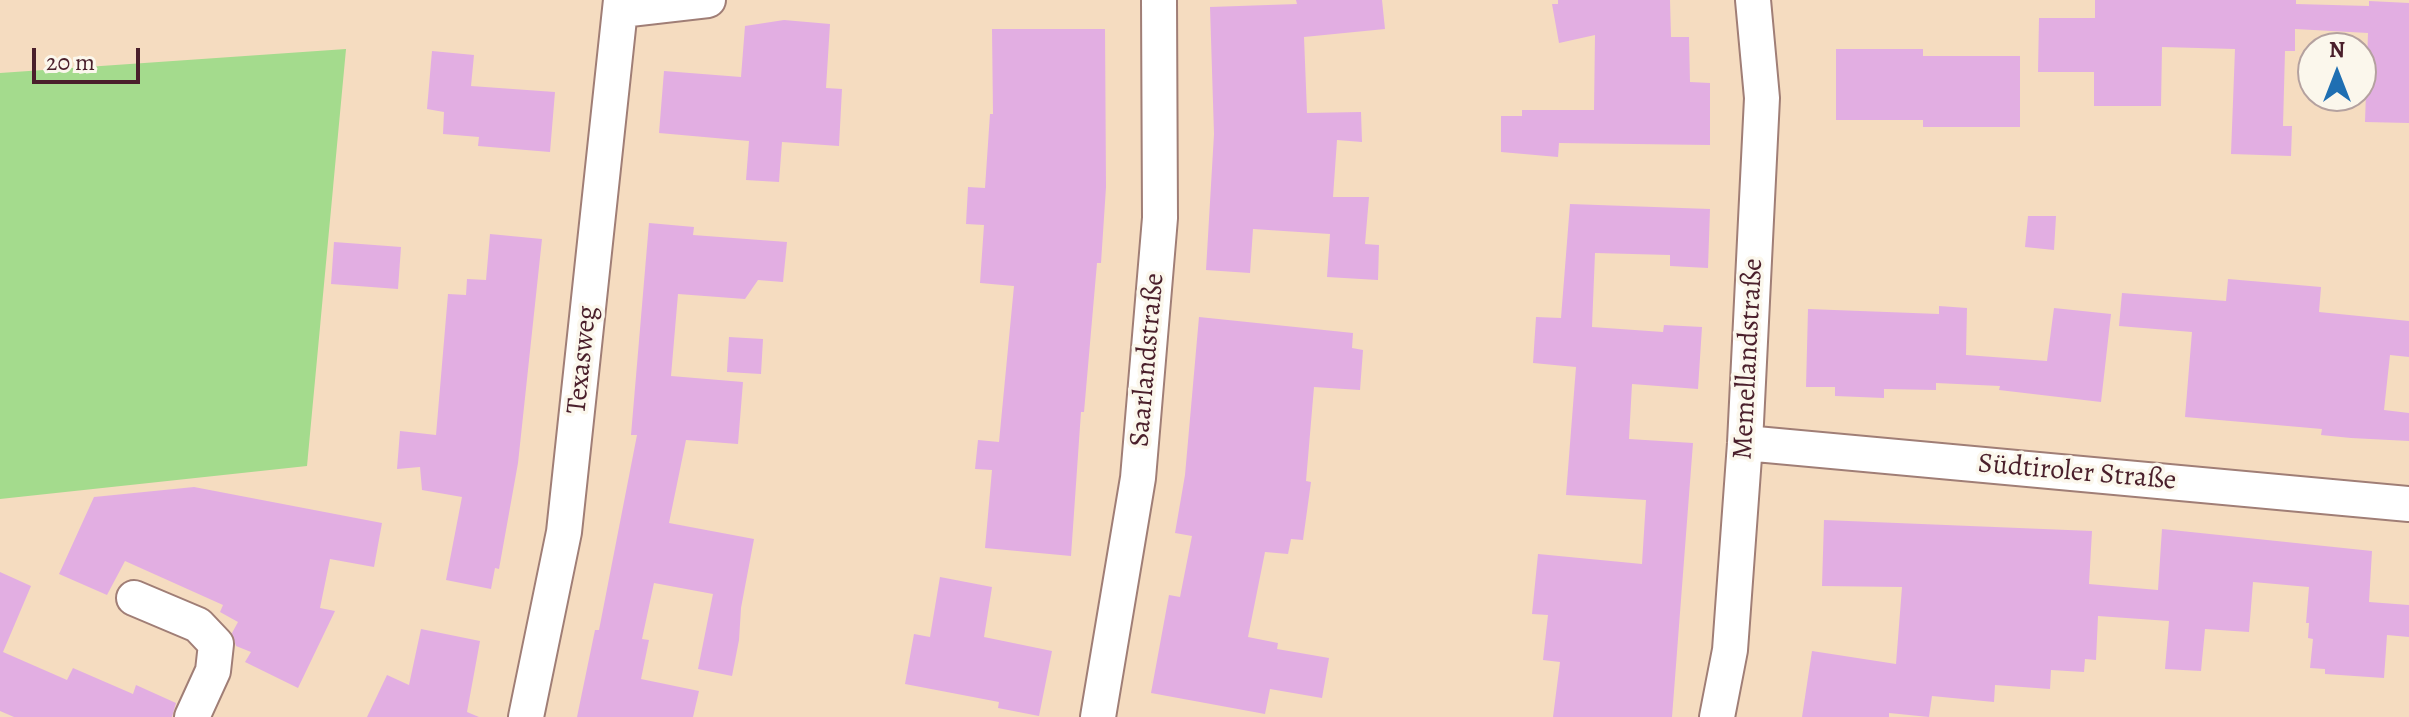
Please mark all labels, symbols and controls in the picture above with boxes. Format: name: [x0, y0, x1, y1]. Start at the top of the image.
scale bar: [36, 32, 144, 82]
north arrow: [2297, 32, 2377, 112]
text: N: [2329, 35, 2345, 65]
text: 20 m: [46, 46, 95, 78]
street label: Memellandstraße: [1727, 257, 1771, 461]
street label: Saarlandstraße: [1124, 272, 1172, 448]
street label: Texasweg: [561, 304, 605, 416]
street label: Südtiroler Straße: [1976, 448, 2178, 498]

